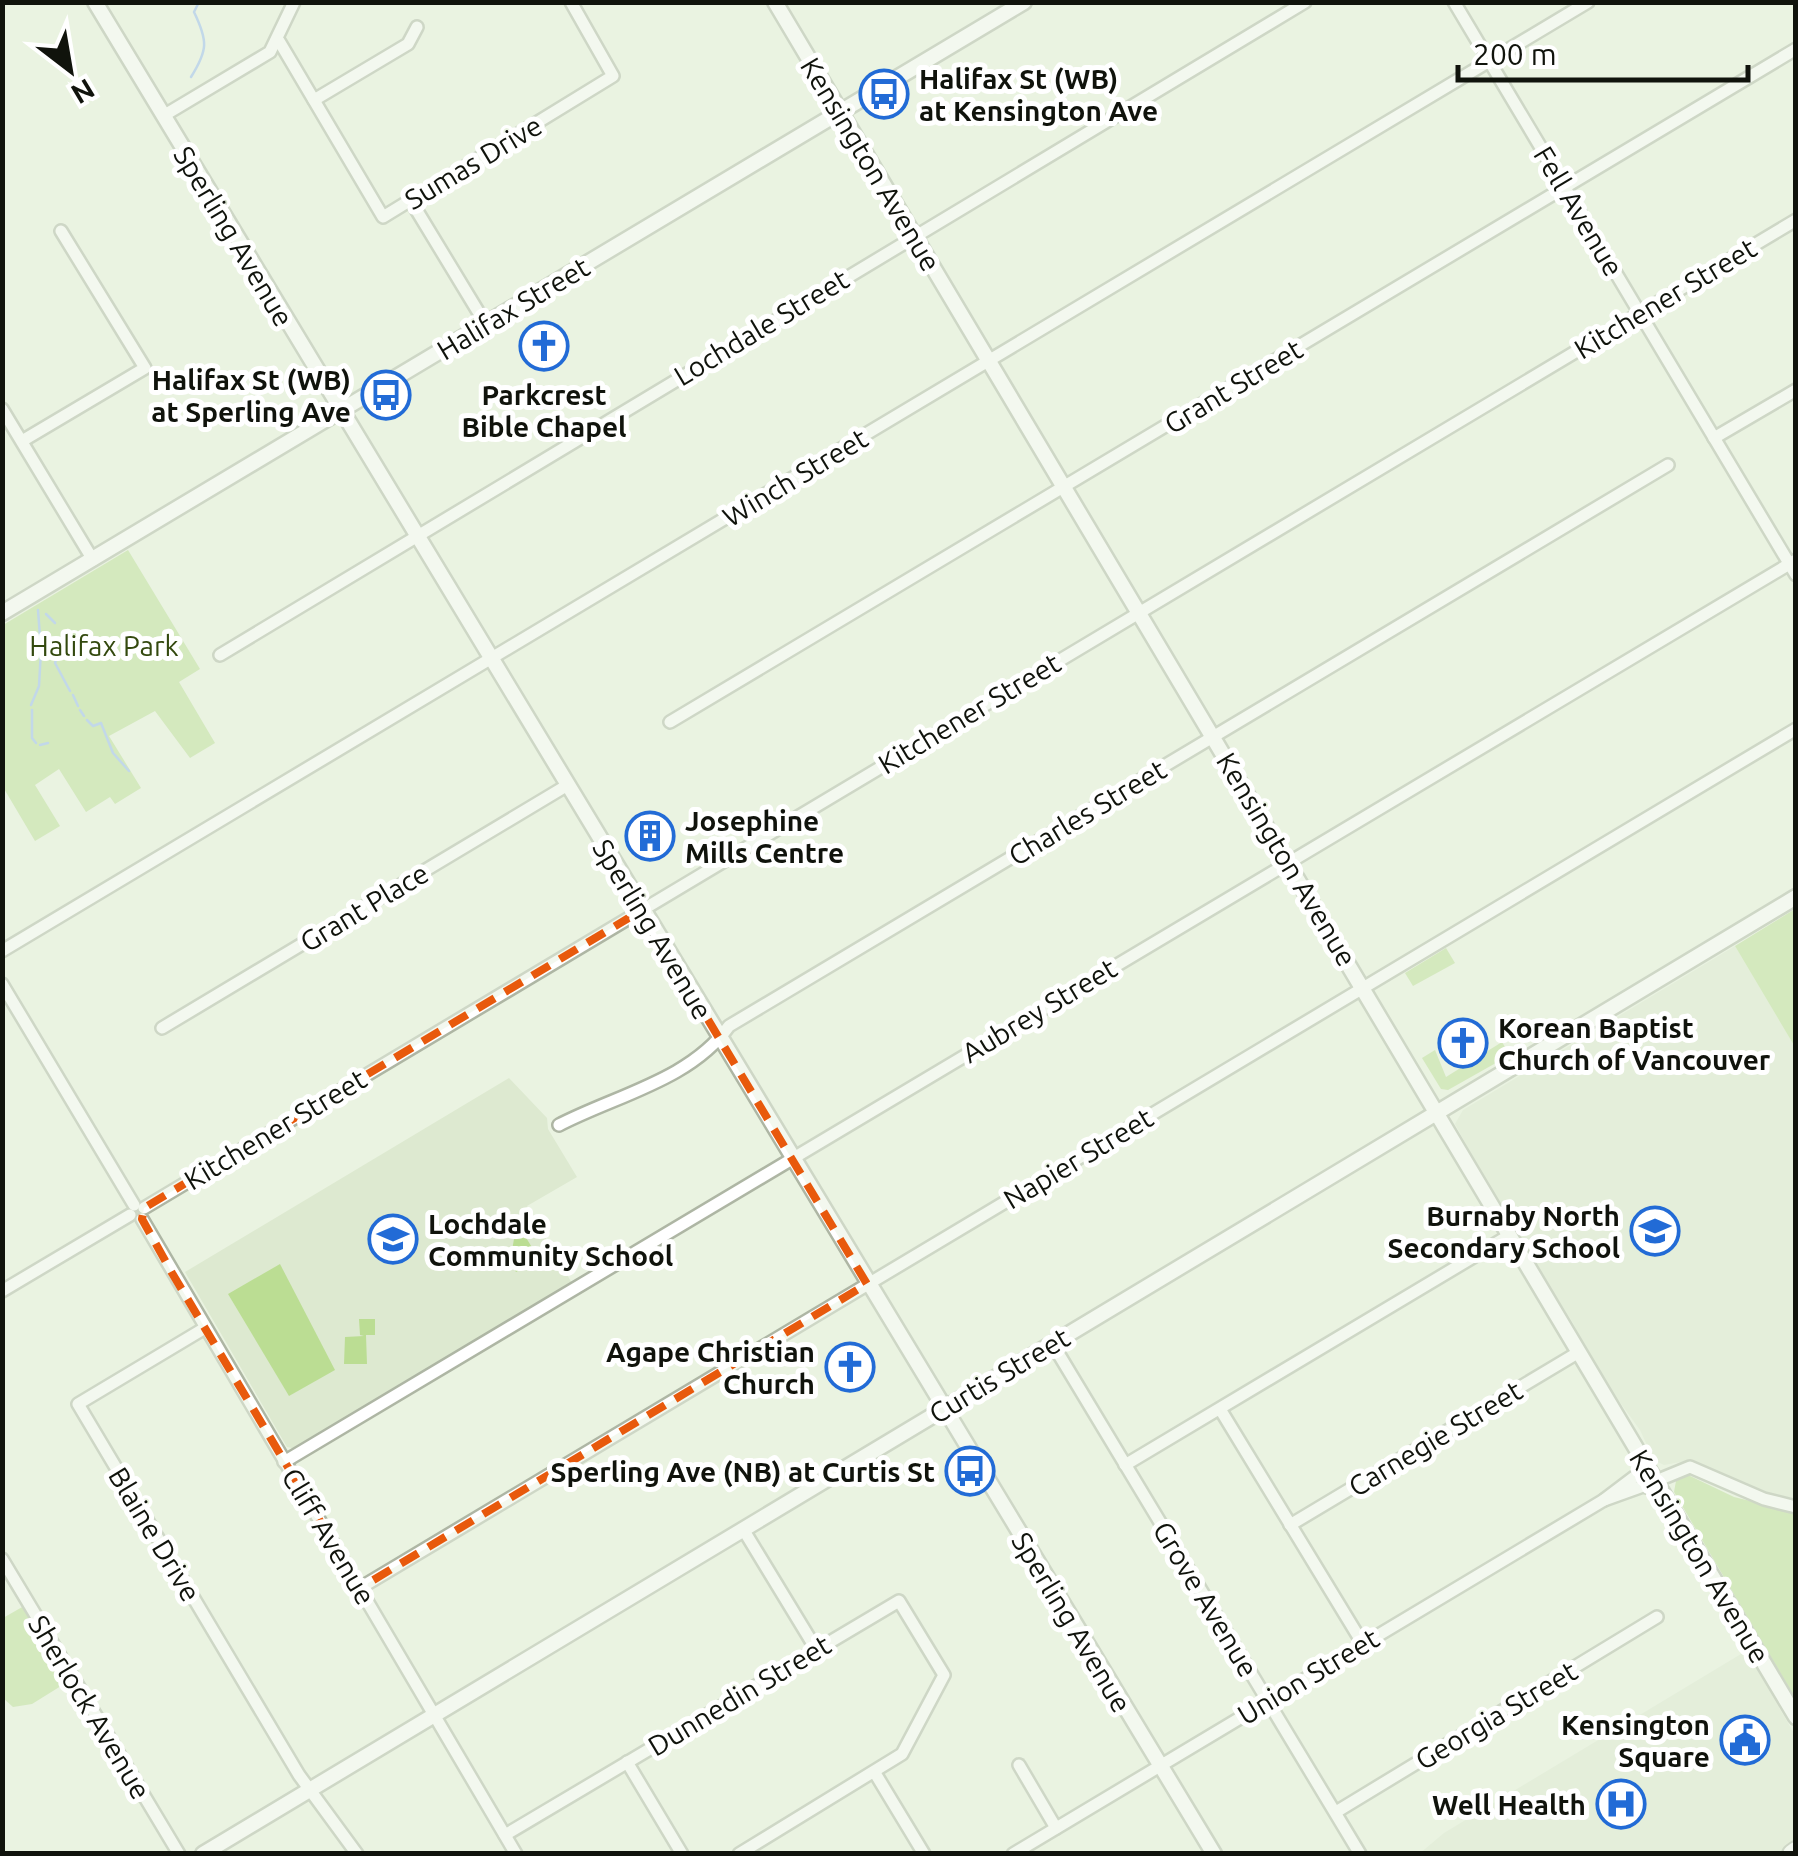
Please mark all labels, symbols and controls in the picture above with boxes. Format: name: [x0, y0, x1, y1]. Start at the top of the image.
north arrow: [20, 20, 120, 120]
scale bar: [1458, 20, 1748, 82]
text: 200 m: [1473, 37, 1557, 71]
street label: Kensington Avenue: [795, 52, 947, 276]
place label: Halifax St (WB) at Kensington Ave: [919, 63, 1158, 126]
bus stop icon: Halifax St (WB) at Kensington Ave: [858, 68, 910, 120]
text: N: [66, 73, 100, 111]
street label: Sumas Drive: [399, 109, 547, 215]
street label: Sperling Avenue: [168, 141, 300, 331]
street label: Fell Avenue: [1528, 141, 1630, 281]
street label: Kitchener Street: [1569, 232, 1761, 364]
street label: Halifax Street: [431, 250, 595, 366]
street label: Lochdale Street: [668, 263, 854, 391]
church icon: Parkcrest Bible Chapel: [518, 320, 570, 372]
street label: Grant Street: [1159, 333, 1307, 439]
place label: Halifax St (WB) at Sperling Ave: [151, 364, 351, 427]
bus stop icon: Halifax St (WB) at Sperling Ave: [360, 369, 412, 421]
place label: Parkcrest Bible Chapel: [461, 379, 627, 442]
street label: Winch Street: [717, 422, 873, 532]
park label: Halifax Park: [29, 630, 179, 661]
street label: Kitchener Street: [873, 647, 1065, 779]
street label: Kensington Avenue: [1211, 747, 1363, 971]
street label: Charles Street: [1003, 753, 1171, 871]
place label: Josephine Mills Centre: [685, 805, 844, 868]
building icon: Josephine Mills Centre: [624, 810, 676, 862]
street label: Sperling Avenue: [587, 834, 719, 1024]
street label: Grant Place: [294, 857, 434, 957]
street label: Aubrey Street: [956, 952, 1122, 1068]
place label: Korean Baptist Church of Vancouver: [1498, 1012, 1771, 1075]
church icon: Korean Baptist Church of Vancouver: [1437, 1017, 1489, 1069]
street label: Kitchener Street: [179, 1063, 371, 1195]
street label: Napier Street: [998, 1101, 1158, 1215]
place label: Burnaby North Secondary School: [1388, 1200, 1620, 1263]
school or university icon: Burnaby North Secondary School: [1629, 1205, 1681, 1257]
place label: Lochdale Community School: [428, 1208, 673, 1271]
school or university icon: Lochdale Community School: [367, 1213, 419, 1265]
street label: Curtis Street: [923, 1321, 1075, 1429]
place label: Agape Christian Church: [606, 1336, 815, 1399]
church icon: Agape Christian Church: [824, 1341, 876, 1393]
street label: Carnegie Street: [1343, 1374, 1527, 1502]
street label: Kensington Avenue: [1624, 1444, 1776, 1668]
bus stop icon: Sperling Ave (NB) at Curtis St: [944, 1445, 996, 1497]
place label: Sperling Ave (NB) at Curtis St: [550, 1456, 935, 1488]
street label: Blaine Drive: [103, 1462, 207, 1606]
street label: Cliff Avenue: [276, 1462, 382, 1610]
street label: Grove Avenue: [1148, 1516, 1264, 1682]
street label: Sperling Avenue: [1006, 1527, 1138, 1717]
street label: Sherlock Avenue: [23, 1610, 157, 1804]
street label: Union Street: [1232, 1622, 1384, 1730]
street label: Dunnedin Street: [642, 1628, 836, 1762]
street label: Georgia Street: [1410, 1655, 1582, 1775]
place label: Kensington Square: [1561, 1709, 1710, 1772]
public building icon: Kensington Square: [1719, 1714, 1771, 1766]
hospital icon: Well Health: [1595, 1778, 1647, 1830]
place label: Well Health: [1432, 1789, 1586, 1820]

